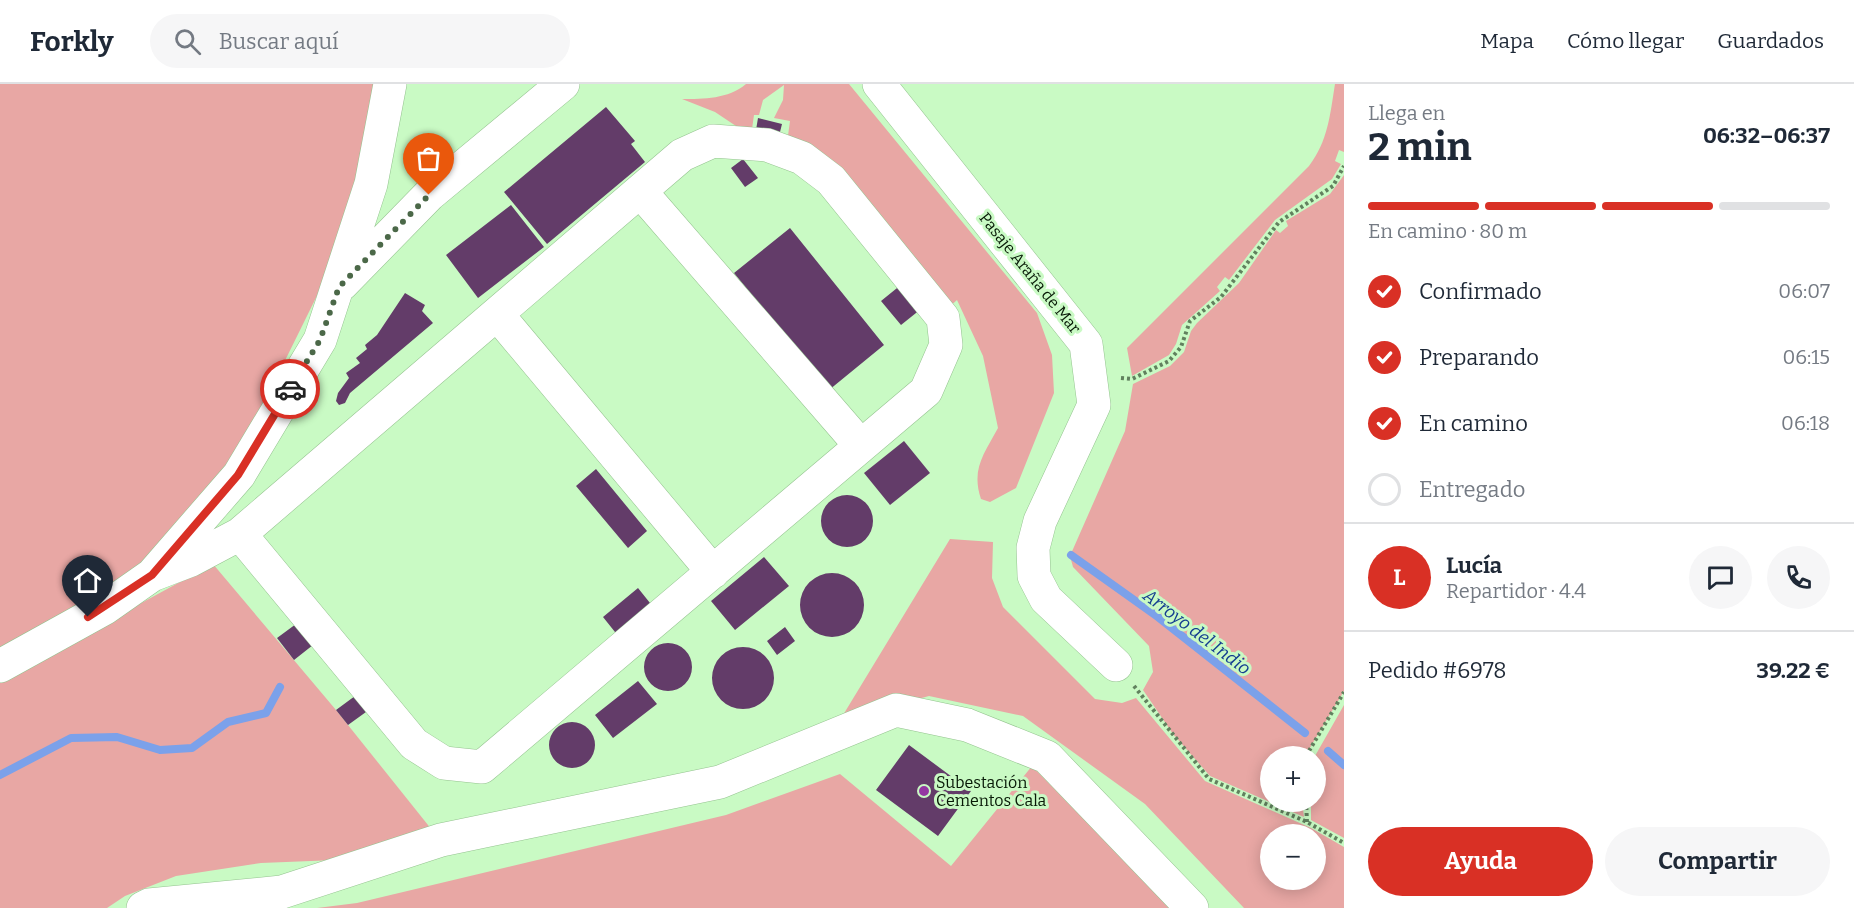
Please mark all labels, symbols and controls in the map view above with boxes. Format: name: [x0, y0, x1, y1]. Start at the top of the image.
search box: [150, 14, 570, 68]
text: Forkly: [30, 25, 114, 58]
icon: search: [171, 25, 204, 58]
text: Buscar aquí: [219, 28, 339, 55]
text: Mapa: [1480, 28, 1534, 54]
text: Cómo llegar: [1567, 28, 1684, 54]
text: Guardados: [1717, 28, 1824, 54]
text: Llega en: [1368, 101, 1445, 125]
text: 06:32–06:37: [1703, 122, 1830, 149]
text: 2 min: [1368, 124, 1472, 170]
pin: [403, 133, 454, 195]
icon: bag: [412, 142, 445, 175]
street label: Pasaje Araña de Mar: [975, 209, 1085, 337]
text: En camino · 80 m: [1368, 219, 1527, 243]
icon: check: [1368, 275, 1401, 308]
text: Confirmado: [1419, 278, 1542, 305]
text: 06:07: [1778, 279, 1830, 303]
icon: check: [1368, 341, 1401, 374]
text: Preparando: [1419, 344, 1539, 371]
text: 06:15: [1782, 345, 1830, 369]
courier: [260, 359, 320, 419]
icon: car: [274, 373, 307, 406]
icon: check: [1368, 407, 1401, 440]
text: En camino: [1419, 410, 1528, 437]
text: 06:18: [1781, 411, 1830, 435]
text: Entregado: [1419, 476, 1525, 503]
button: chat: [1689, 546, 1752, 609]
button: phone: [1767, 546, 1830, 609]
text: Lucía: [1446, 552, 1502, 579]
pin: [62, 555, 113, 617]
icon: home: [71, 564, 104, 597]
text: L: [1393, 564, 1406, 591]
text: Repartidor · 4.4: [1446, 579, 1586, 603]
water label: Arroyo del Indio: [1138, 584, 1255, 680]
text: Pedido #6978: [1368, 657, 1507, 684]
text: 39.22 €: [1756, 657, 1830, 684]
map controls: [1260, 746, 1326, 890]
button: +: [1260, 746, 1326, 812]
place label: Subestación Cementos Cala: [936, 773, 1047, 810]
marker: Subestación Cementos Cala: [917, 784, 931, 798]
button: −: [1260, 824, 1326, 890]
button: Ayuda: [1368, 827, 1593, 896]
button: Compartir: [1605, 827, 1830, 896]

